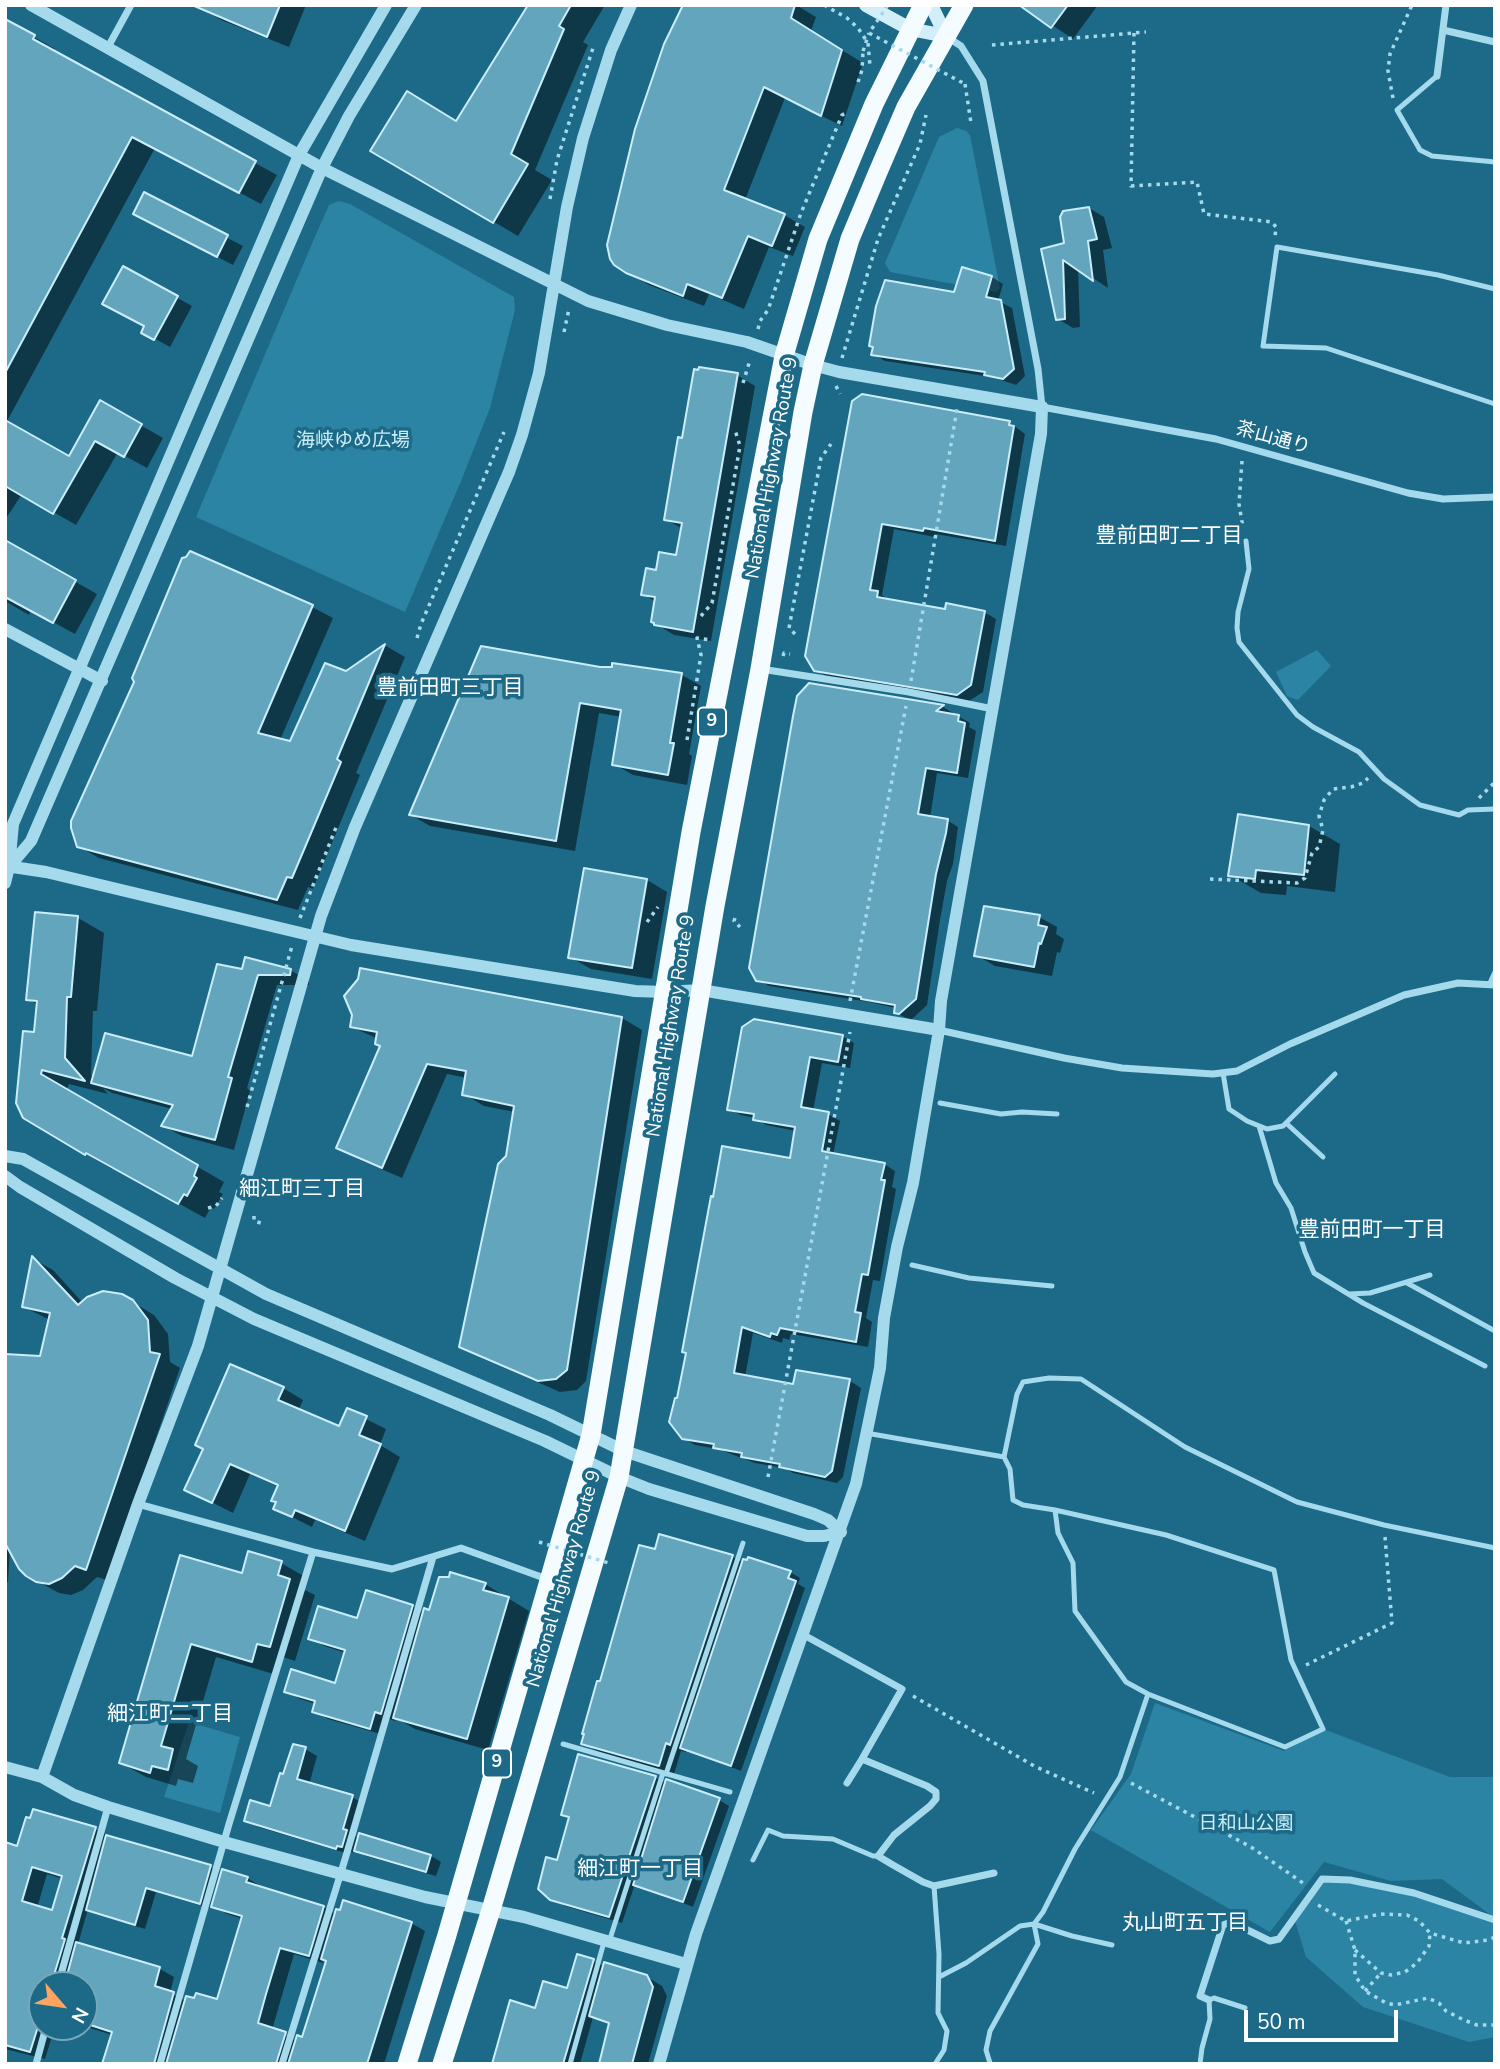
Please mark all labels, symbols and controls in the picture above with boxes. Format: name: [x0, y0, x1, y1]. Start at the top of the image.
street label: National Highway Route 9: [742, 355, 804, 581]
street label: 茶山通り: [1233, 418, 1313, 460]
park label: 海峡ゆめ広場: [296, 430, 410, 452]
district label: 豊前田町二丁目: [1096, 524, 1242, 550]
district label: 豊前田町三丁目: [377, 676, 523, 702]
road number: 9: [698, 708, 726, 736]
street label: National Highway Route 9: [643, 913, 701, 1139]
district label: 細江町三丁目: [239, 1177, 365, 1203]
district label: 豊前田町一丁目: [1299, 1218, 1445, 1244]
street label: National Highway Route 9: [523, 1468, 607, 1690]
district label: 細江町二丁目: [107, 1702, 233, 1728]
road number: 9: [483, 1748, 511, 1778]
park label: 日和山公園: [1199, 1813, 1293, 1835]
district label: 細江町一丁目: [577, 1857, 703, 1883]
district label: 丸山町五丁目: [1122, 1911, 1248, 1937]
north arrow: [28, 1971, 98, 2041]
scale bar: [1248, 1996, 1402, 2040]
text: N: [65, 2003, 94, 2028]
text: 50 m: [1257, 2008, 1306, 2036]

